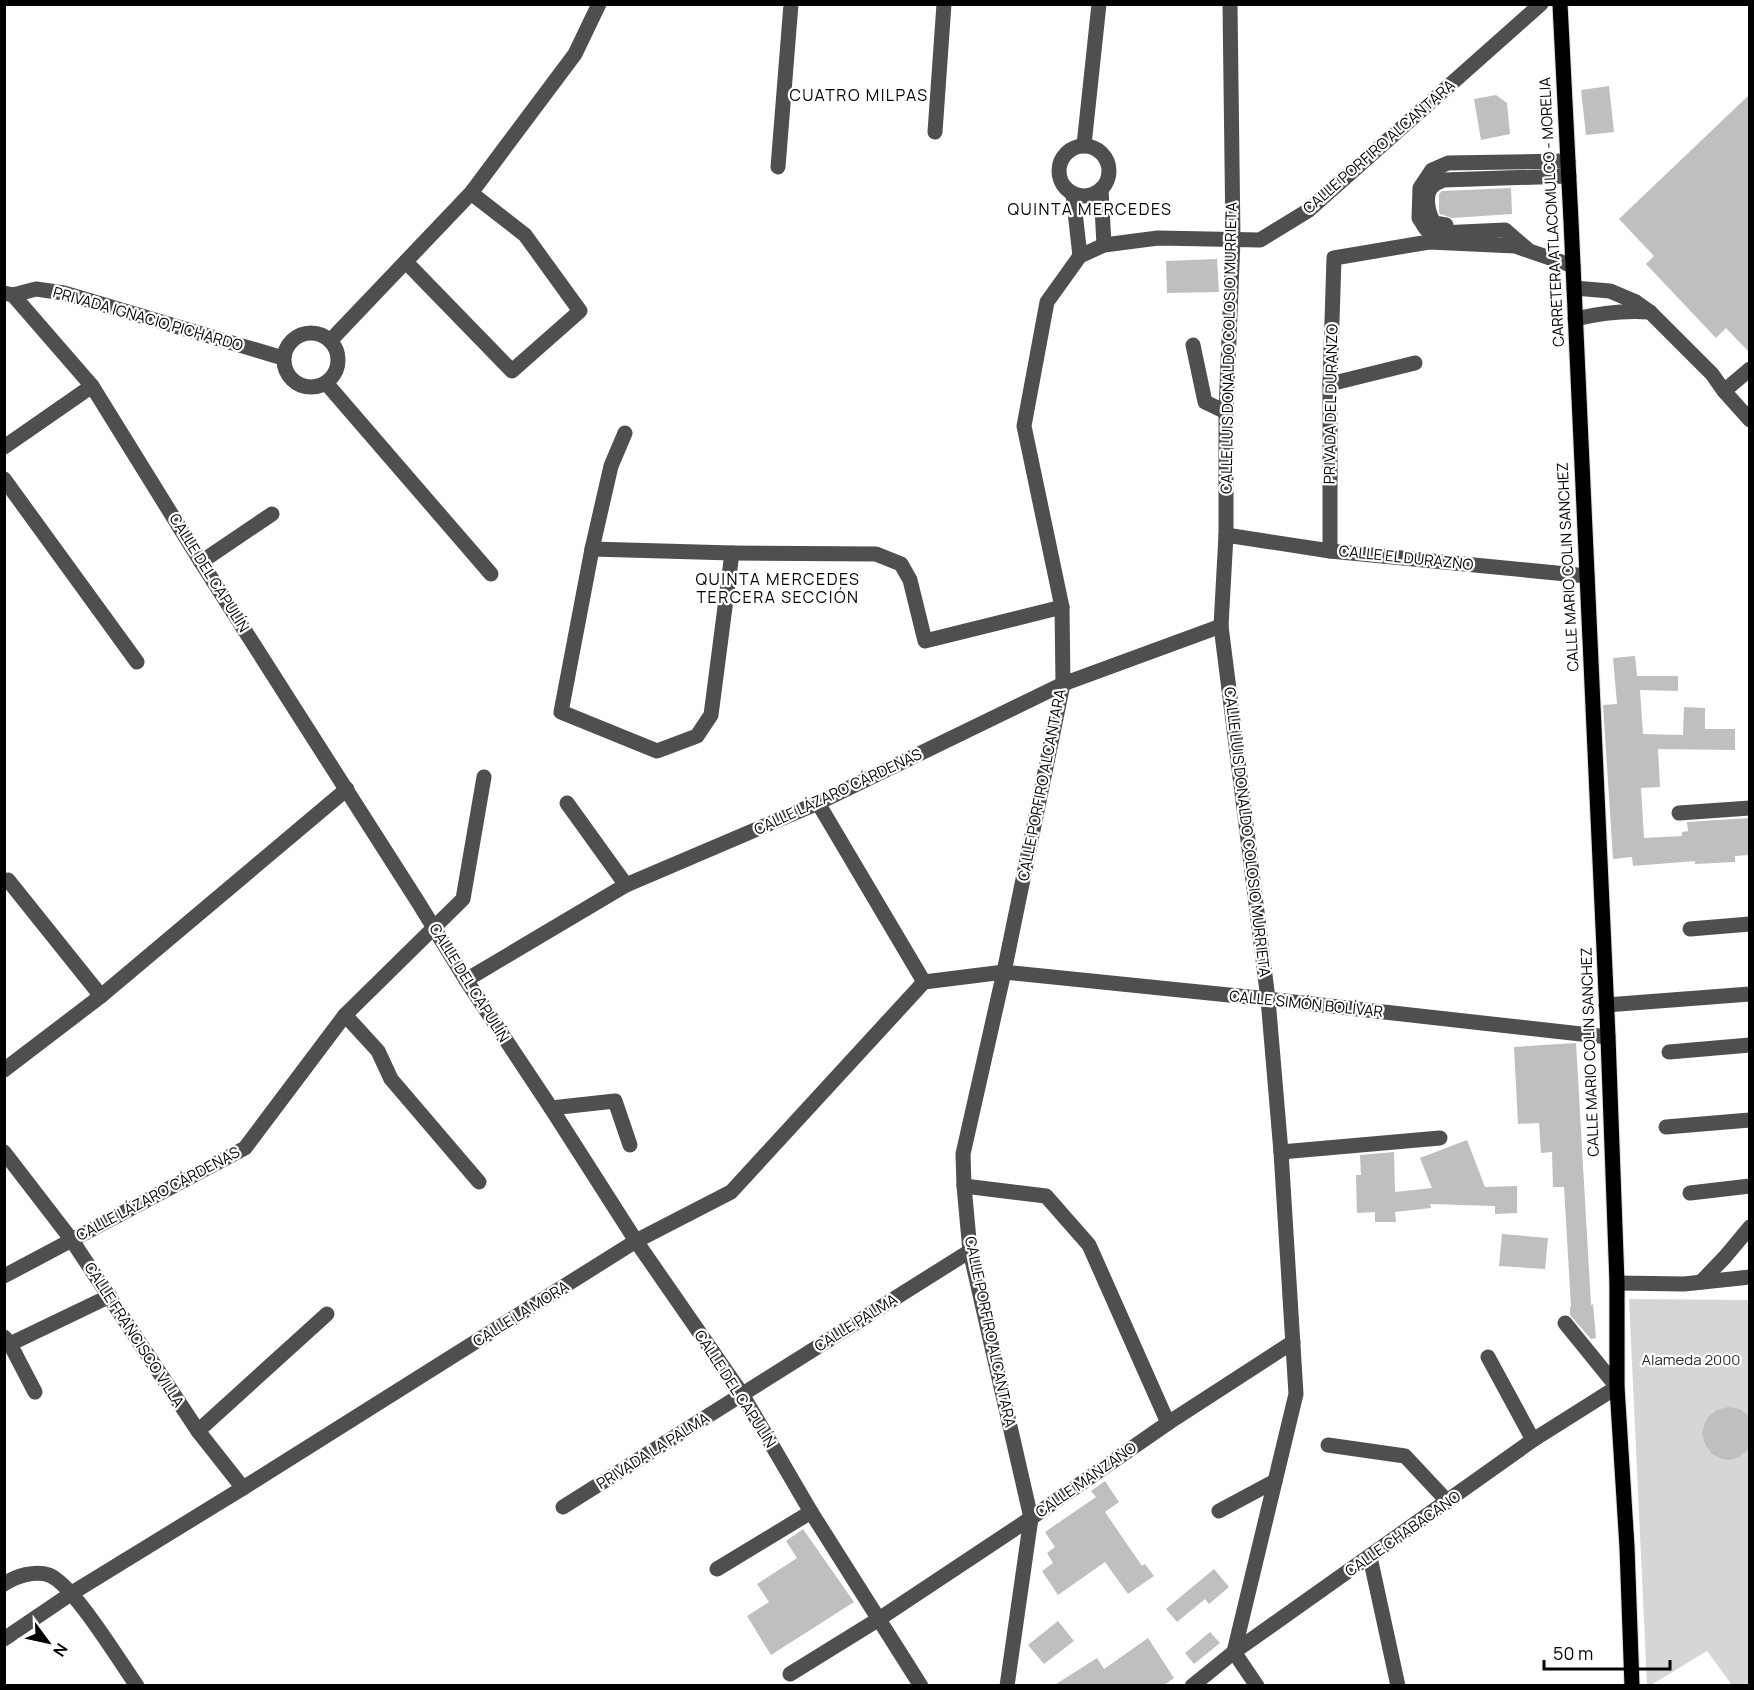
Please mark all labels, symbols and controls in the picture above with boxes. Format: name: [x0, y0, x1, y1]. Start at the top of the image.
street label: CALLE PORFIRO ALCANTARA: [1298, 74, 1460, 219]
street label: CARRETERA ATLACOMULCO - MORELIA: [1534, 76, 1569, 347]
district label: CUATRO MILPAS: [789, 84, 929, 106]
district label: QUINTA MERCEDES: [1008, 198, 1172, 220]
street label: CALLE LUIS DONALDO COLOSIO MURRIETA: [1215, 202, 1242, 494]
street label: PRIVADA IGNACIO PICHARDO: [51, 281, 246, 356]
street label: PRIVADA DEL DURANZO: [1319, 324, 1342, 484]
street label: CALLE MARIO COLIN SANCHEZ: [1552, 462, 1583, 672]
street label: CALLE DEL CAPULÍN: [164, 509, 254, 636]
street label: CALLE EL DURAZNO: [1338, 540, 1474, 575]
district label: QUINTA MERCEDES TERCERA SECCIÓN: [696, 568, 860, 608]
street label: CALLE LUIS DONALDO COLOSIO MURRIETA: [1219, 686, 1276, 978]
street label: CALLE PORFIRO ALCANTARA: [1013, 687, 1071, 883]
street label: CALLE LÁZARO CÁRDENAS: [751, 743, 925, 840]
street label: CALLE DEL CAPULÍN: [424, 919, 514, 1046]
street label: CALLE MARIO COLIN SANCHEZ: [1575, 947, 1604, 1157]
street label: CALLE SIMÓN BOLÍVAR: [1228, 985, 1384, 1022]
street label: CALLE LÁZARO CÁRDENAS: [72, 1141, 243, 1246]
street label: CALLE PORFIRO ALCANTARA: [960, 1234, 1021, 1430]
street label: CALLE FRANCISCO VILLA: [80, 1258, 190, 1412]
street label: CALLE LA MORA: [469, 1275, 573, 1351]
street label: CALLE PALMA: [810, 1288, 902, 1356]
street label: CALLE DEL CAPULÍN: [690, 1326, 781, 1452]
park label: Alameda 2000: [1642, 1349, 1741, 1370]
street label: PRIVADA LA PALMA: [592, 1407, 714, 1494]
street label: CALLE MANZANO: [1031, 1437, 1141, 1522]
street label: CALLE CHABACANO: [1341, 1486, 1465, 1581]
north arrow: [18, 1612, 78, 1672]
scale bar: [1544, 1633, 1670, 1671]
text: N: [48, 1639, 73, 1661]
text: 50 m: [1553, 1641, 1593, 1665]

